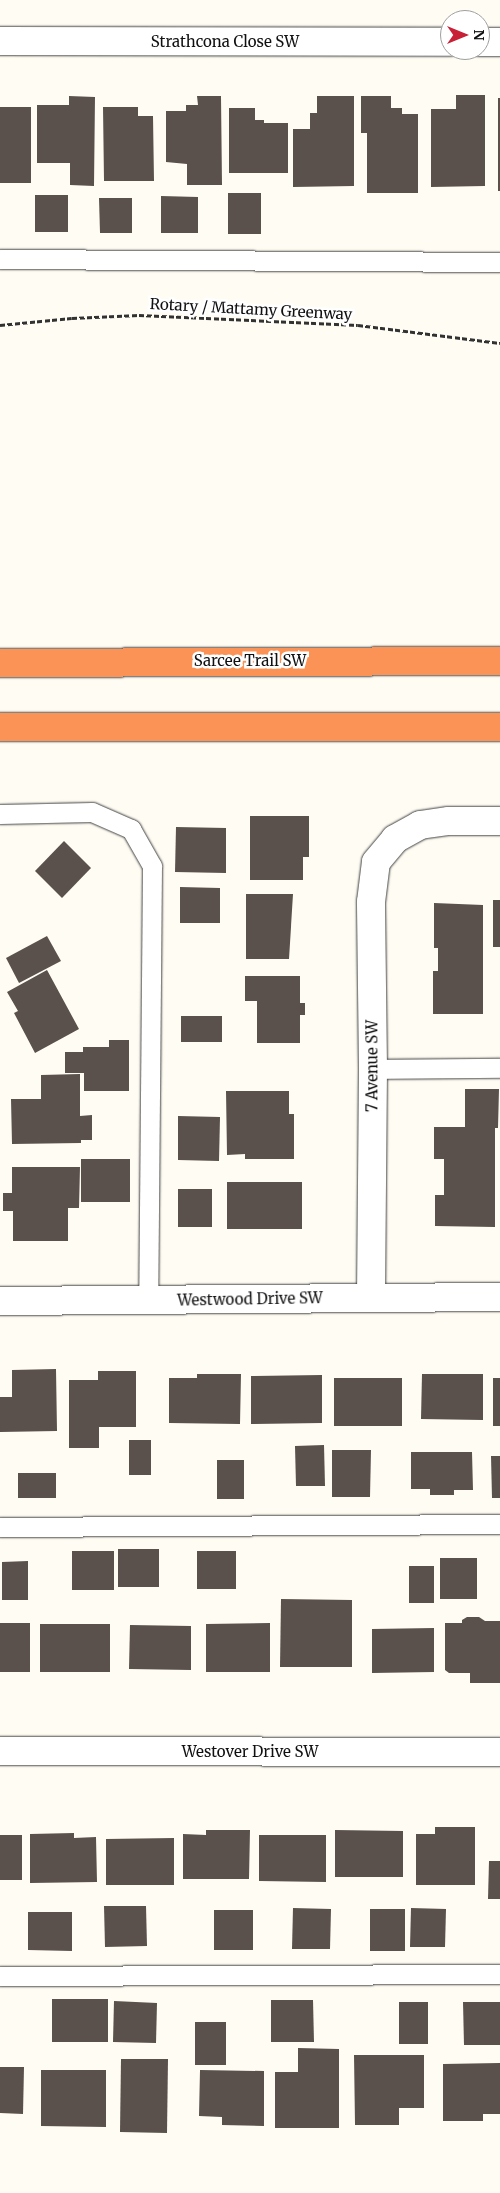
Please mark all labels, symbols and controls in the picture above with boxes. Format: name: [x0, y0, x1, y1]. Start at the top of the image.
north arrow: [440, 10, 490, 60]
text: N: [470, 29, 488, 41]
street label: Strathcona Close SW: [151, 33, 299, 51]
street label: Rotary / Mattamy Greenway: [149, 295, 353, 323]
street label: Sarcee Trail SW: [194, 652, 306, 670]
street label: 7 Avenue SW: [363, 1020, 381, 1112]
street label: Westwood Drive SW: [177, 1289, 323, 1309]
street label: Westover Drive SW: [182, 1743, 318, 1761]

